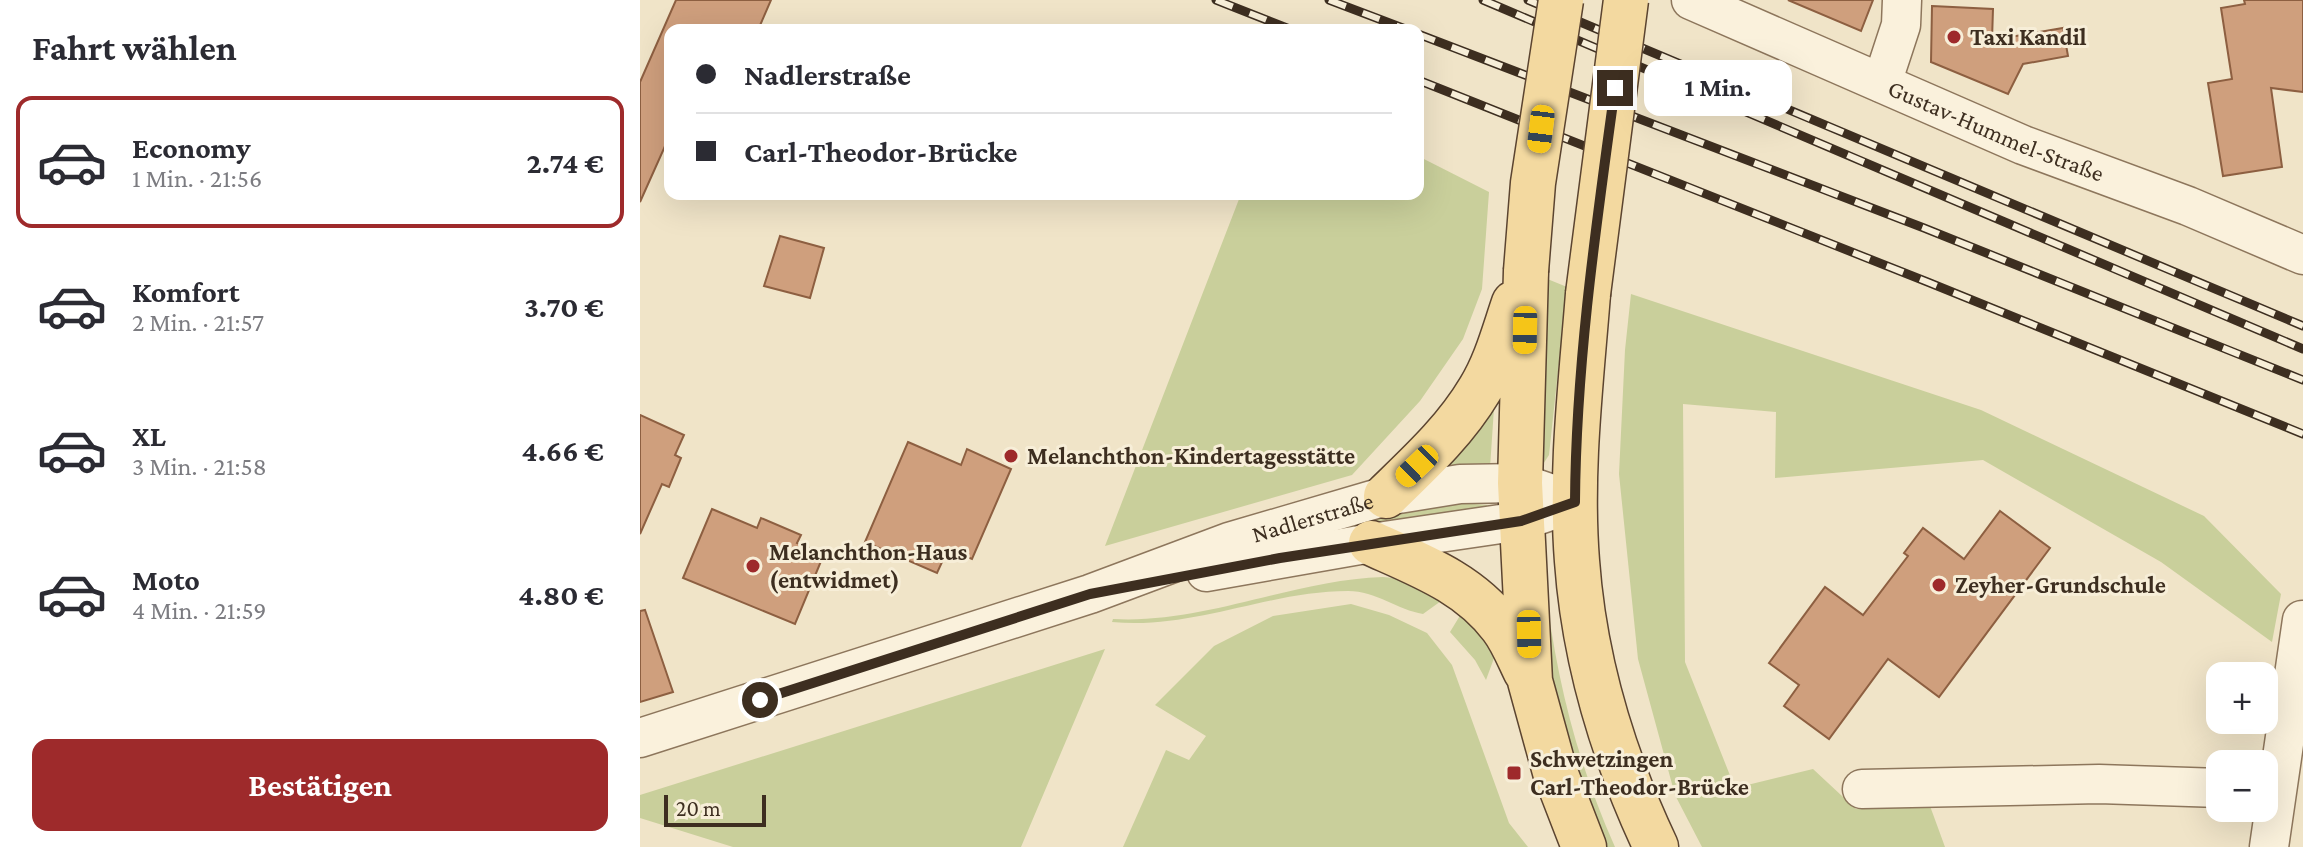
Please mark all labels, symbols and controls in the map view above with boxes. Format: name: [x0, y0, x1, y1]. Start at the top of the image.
place label: Taxi Kandil: [1970, 23, 2087, 50]
text: Fahrt wählen: [32, 28, 237, 68]
marker: Taxi Kandil: [1945, 28, 1963, 46]
text: Nadlerstraße: [744, 58, 911, 91]
callout: 1 Min.: [1643, 60, 1791, 116]
route end: [1597, 70, 1633, 106]
text: 1 Min.: [1684, 73, 1752, 102]
street label: Gustav-Hummel-Straße: [1884, 74, 2108, 187]
car: [1526, 104, 1556, 154]
icon: car: [36, 126, 108, 198]
text: Economy: [132, 131, 251, 164]
text: Carl-Theodor-Brücke: [744, 135, 1018, 168]
text: 2.74 €: [526, 146, 604, 179]
text: 1 Min. · 21:56: [132, 164, 262, 193]
icon: car: [36, 270, 108, 342]
text: Komfort: [132, 275, 240, 308]
text: 3.70 €: [524, 290, 604, 323]
car: [1513, 306, 1537, 354]
text: 2 Min. · 21:57: [132, 308, 264, 337]
icon: car: [36, 414, 108, 486]
text: XL: [132, 419, 166, 452]
text: 4.66 €: [522, 434, 604, 467]
car: [1391, 441, 1443, 491]
place label: Melanchthon-Kindertagesstätte: [1027, 442, 1355, 469]
marker: Melanchthon-Kindertagesstätte: [1002, 447, 1020, 465]
text: 3 Min. · 21:58: [132, 452, 267, 481]
street label: Nadlerstraße: [1249, 486, 1376, 548]
place label: Melanchthon-Haus (entwidmet): [769, 538, 968, 594]
marker: Melanchthon-Haus (entwidmet): [744, 557, 762, 575]
icon: car: [36, 558, 108, 630]
text: Moto: [132, 563, 200, 596]
place label: Zeyher-Grundschule: [1955, 571, 2166, 598]
marker: Zeyher-Grundschule: [1930, 576, 1948, 594]
text: 4.80 €: [518, 578, 604, 611]
text: 4 Min. · 21:59: [132, 596, 267, 625]
car: [1517, 610, 1541, 658]
map controls: [2206, 662, 2278, 822]
button: +: [2206, 662, 2278, 734]
route start: [742, 682, 778, 718]
button: Bestätigen: [32, 739, 608, 831]
place label: Schwetzingen Carl-Theodor-Brücke: [1530, 745, 1749, 800]
button: −: [2206, 750, 2278, 822]
marker: Schwetzingen Carl-Theodor-Brücke: [1505, 764, 1523, 782]
scale bar: [664, 791, 766, 827]
text: 20 m: [676, 796, 721, 821]

